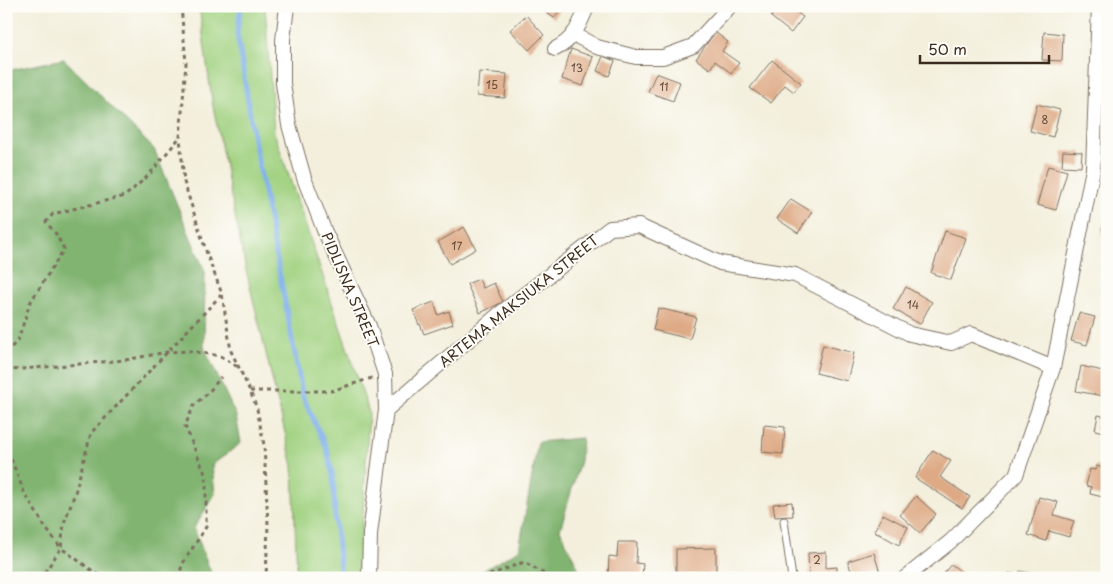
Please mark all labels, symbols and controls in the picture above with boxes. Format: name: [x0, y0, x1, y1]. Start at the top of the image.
scale bar: [920, 32, 1049, 64]
text: 50 m: [928, 37, 967, 60]
house number: 13: [571, 59, 583, 76]
house number: 15: [486, 76, 498, 93]
house number: 11: [659, 78, 669, 95]
house number: 8: [1042, 111, 1049, 128]
street label: PIDLISNA STREET: [317, 229, 384, 351]
street label: ARTEMA MAKSIUKA STREET: [434, 229, 603, 372]
house number: 17: [452, 237, 463, 254]
house number: 14: [907, 296, 919, 313]
house number: 2: [813, 551, 821, 568]

